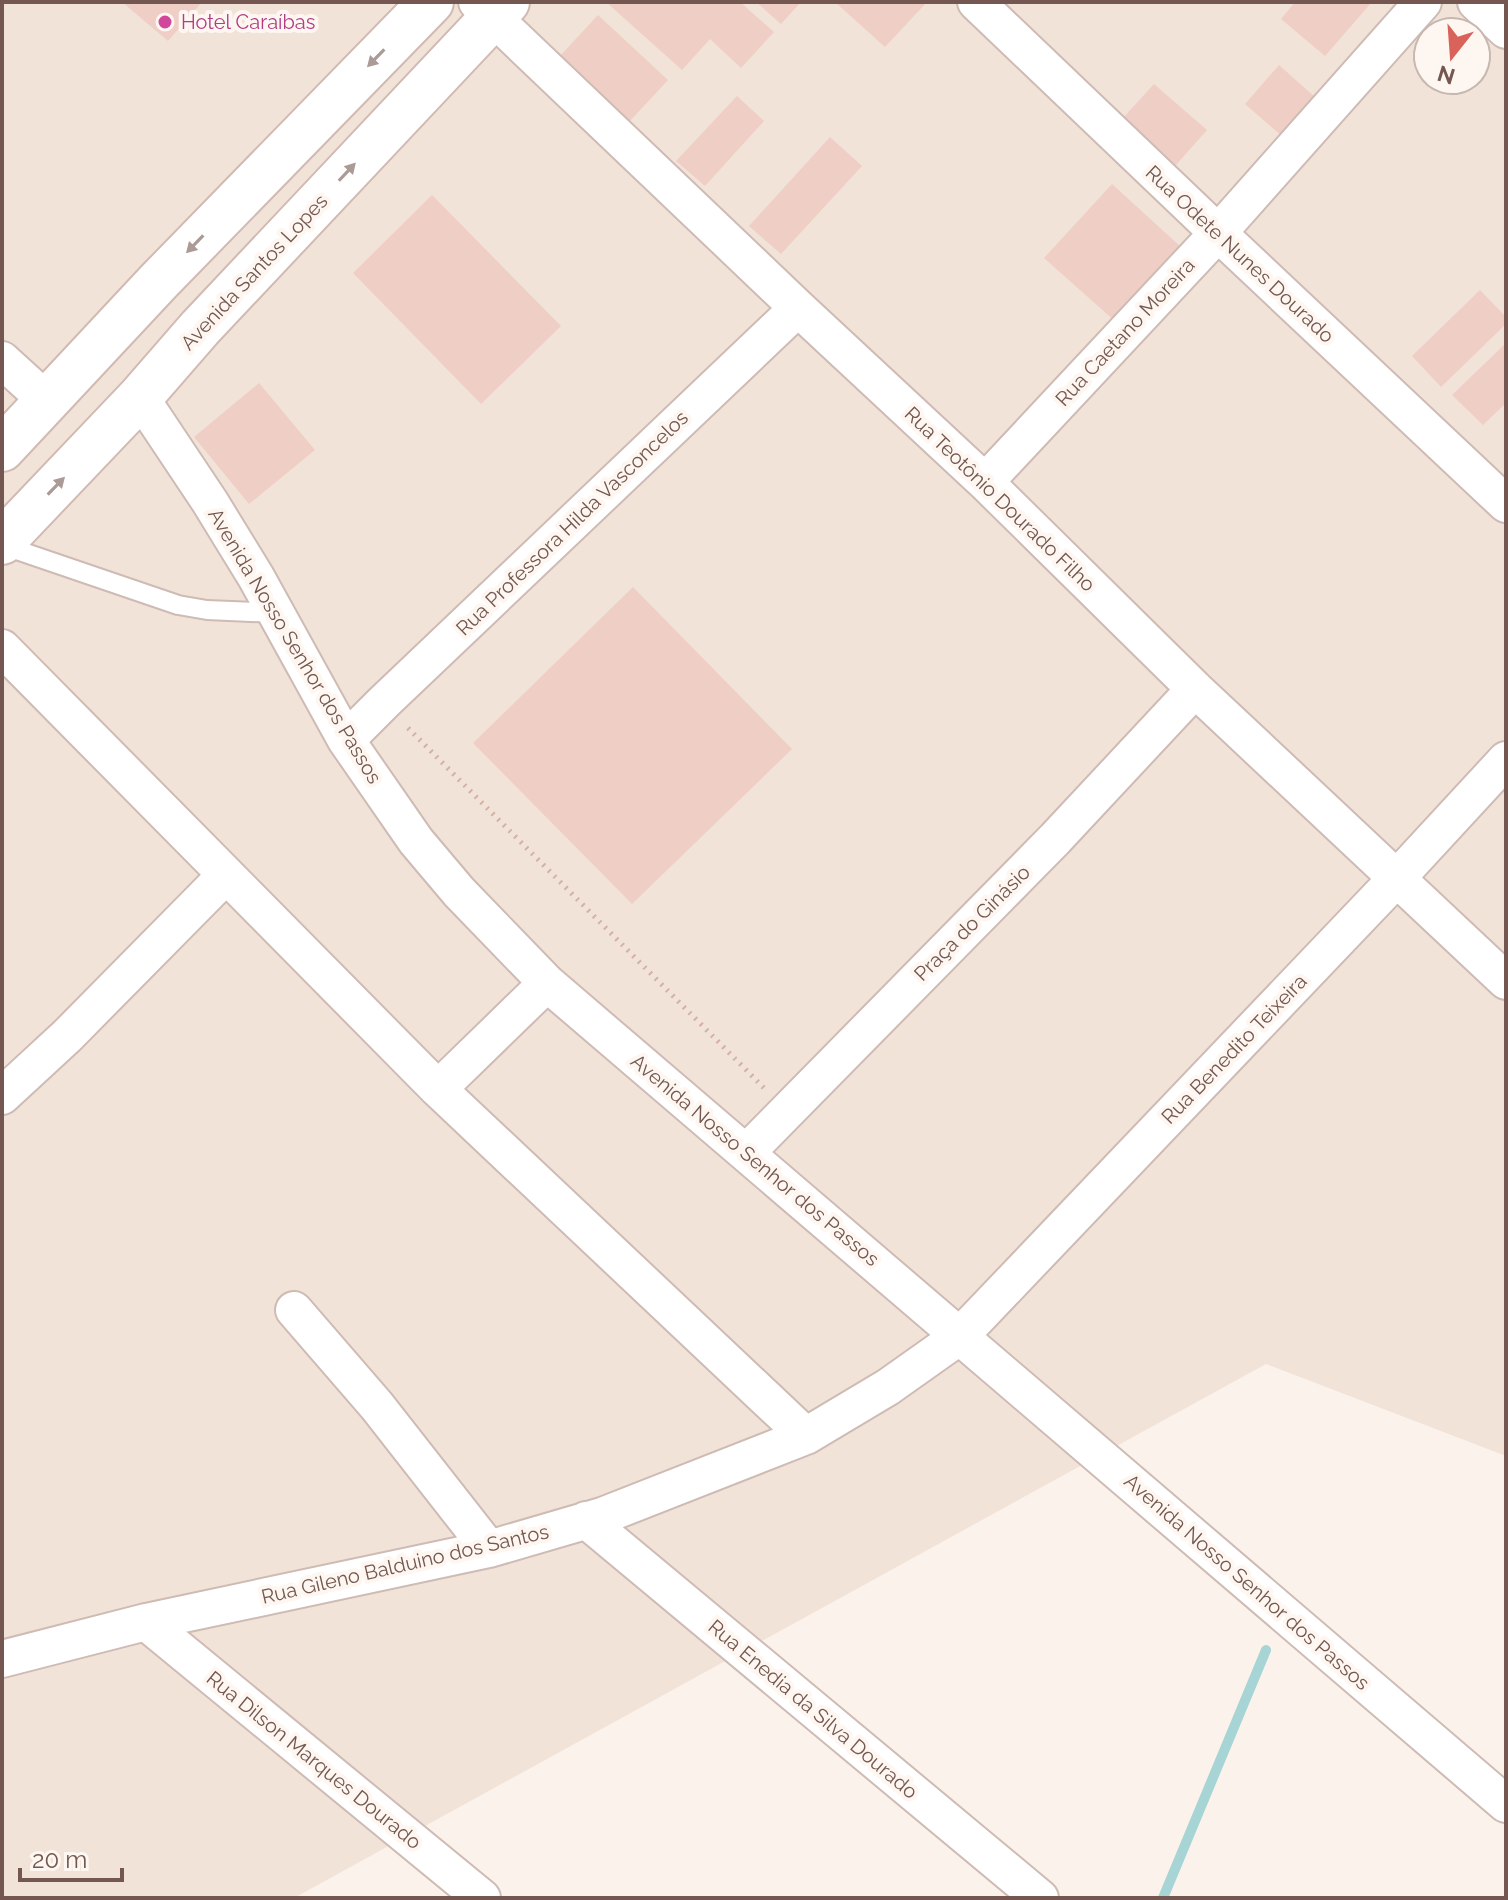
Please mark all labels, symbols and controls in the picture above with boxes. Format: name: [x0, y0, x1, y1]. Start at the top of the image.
place label: Hotel Caraíbas: [181, 10, 315, 34]
marker: Hotel Caraíbas: [156, 13, 174, 31]
north arrow: [1412, 16, 1492, 96]
one-way arrow: [368, 48, 386, 67]
text: N: [1434, 60, 1458, 90]
street label: Rua Odete Nunes Dourado: [1141, 160, 1339, 348]
one-way arrow: [337, 163, 356, 182]
street label: Avenida Santos Lopes: [176, 189, 332, 355]
one-way arrow: [186, 234, 205, 253]
street label: Rua Caetano Moreira: [1050, 253, 1200, 411]
street label: Rua Teotônio Dourado Filho: [900, 402, 1100, 596]
street label: Rua Professora Hilda Vasconcelos: [451, 406, 693, 640]
one-way arrow: [46, 476, 64, 495]
street label: Avenida Nosso Senhor dos Passos: [203, 504, 387, 788]
street label: Praça do Ginásio: [909, 860, 1035, 986]
street label: Rua Benedito Teixeira: [1156, 969, 1312, 1129]
street label: Avenida Nosso Senhor dos Passos: [626, 1049, 884, 1271]
street label: Avenida Nosso Senhor dos Passos: [1120, 1469, 1374, 1695]
street label: Rua Gileno Balduino dos Santos: [259, 1519, 551, 1609]
street label: Rua Enedia da Silva Dourado: [703, 1614, 923, 1804]
street label: Rua Dilson Marques Dourado: [202, 1666, 426, 1854]
scale bar: [20, 1832, 122, 1882]
text: 20 m: [32, 1845, 87, 1874]

